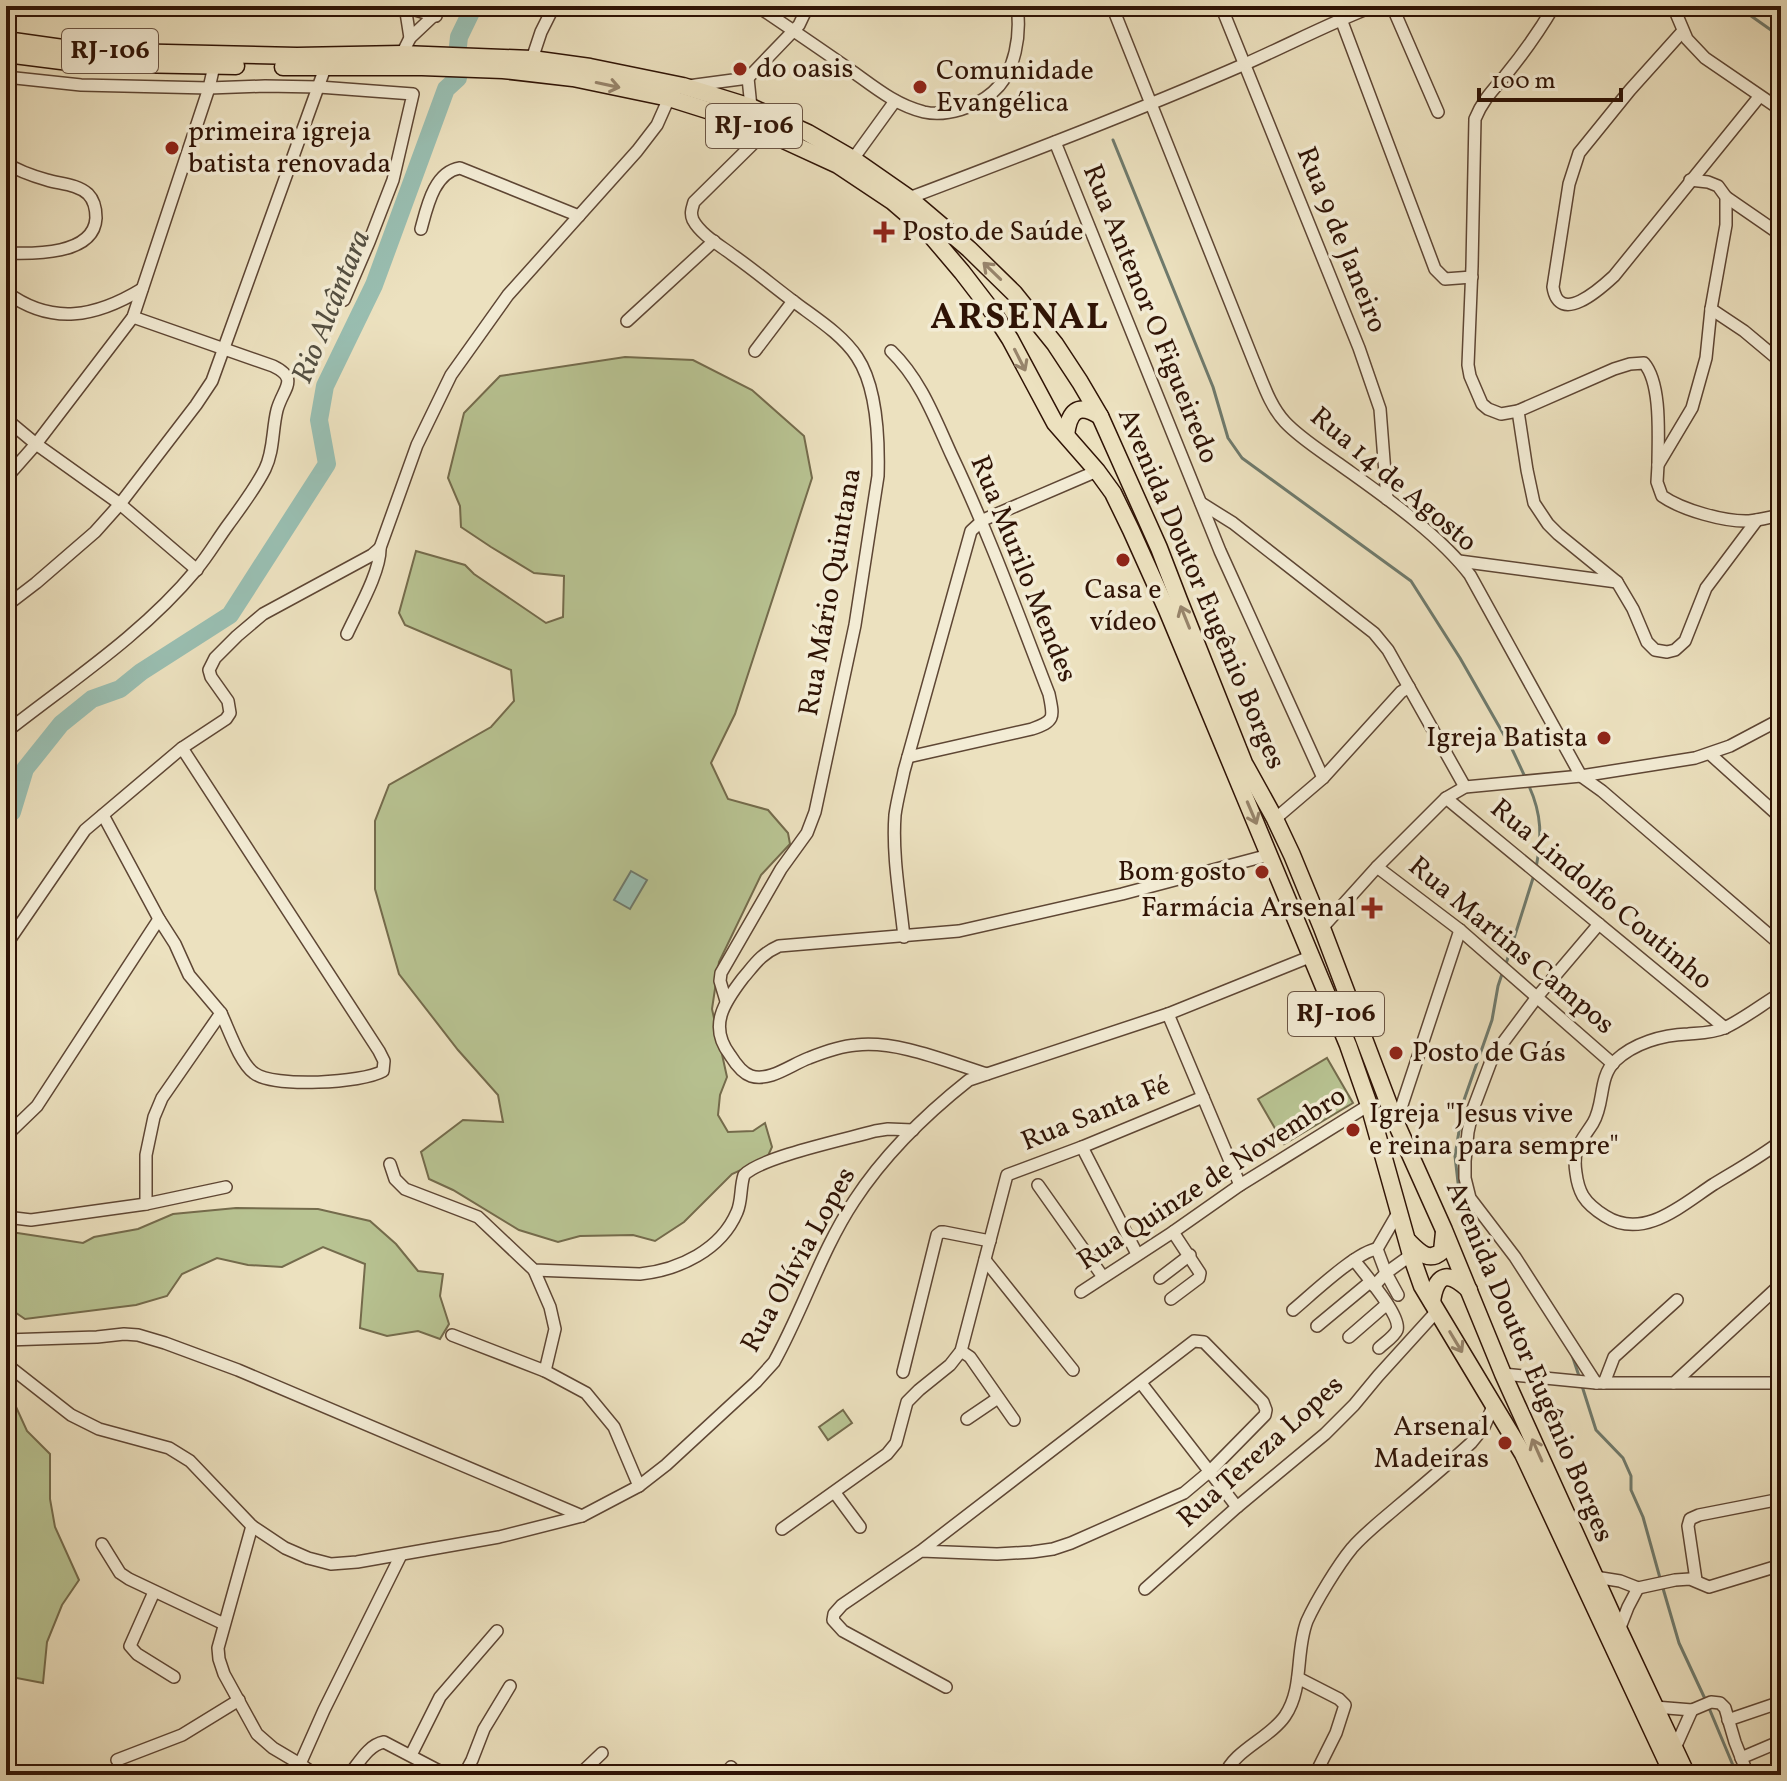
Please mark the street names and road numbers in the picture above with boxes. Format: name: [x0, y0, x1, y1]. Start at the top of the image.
road number: RJ-106: [62, 29, 158, 73]
road number: RJ-106: [706, 104, 802, 148]
street label: Rua 9 de Janeiro: [1286, 141, 1396, 339]
street label: Rua Antenor O Figueiredo: [1072, 159, 1228, 469]
street label: Rua 14 de Agosto: [1301, 398, 1485, 562]
street label: Avenida Doutor Eugênio Borges: [1107, 402, 1295, 776]
street label: Rua Murilo Mendes: [960, 450, 1086, 688]
street label: Rua Mário Quintana: [790, 465, 872, 719]
street label: Rua Lindolfo Coutinho: [1481, 790, 1721, 1000]
street label: Rua Martins Campos: [1399, 848, 1623, 1044]
road number: RJ-106: [1288, 992, 1384, 1036]
street label: Rua Santa Fé: [1016, 1066, 1176, 1162]
street label: Rua Quinze de Novembro: [1070, 1077, 1354, 1281]
street label: Rua Olívia Lopes: [732, 1160, 866, 1360]
street label: Avenida Doutor Eugênio Borges: [1435, 1175, 1623, 1549]
street label: Rua Tereza Lopes: [1169, 1367, 1353, 1537]

